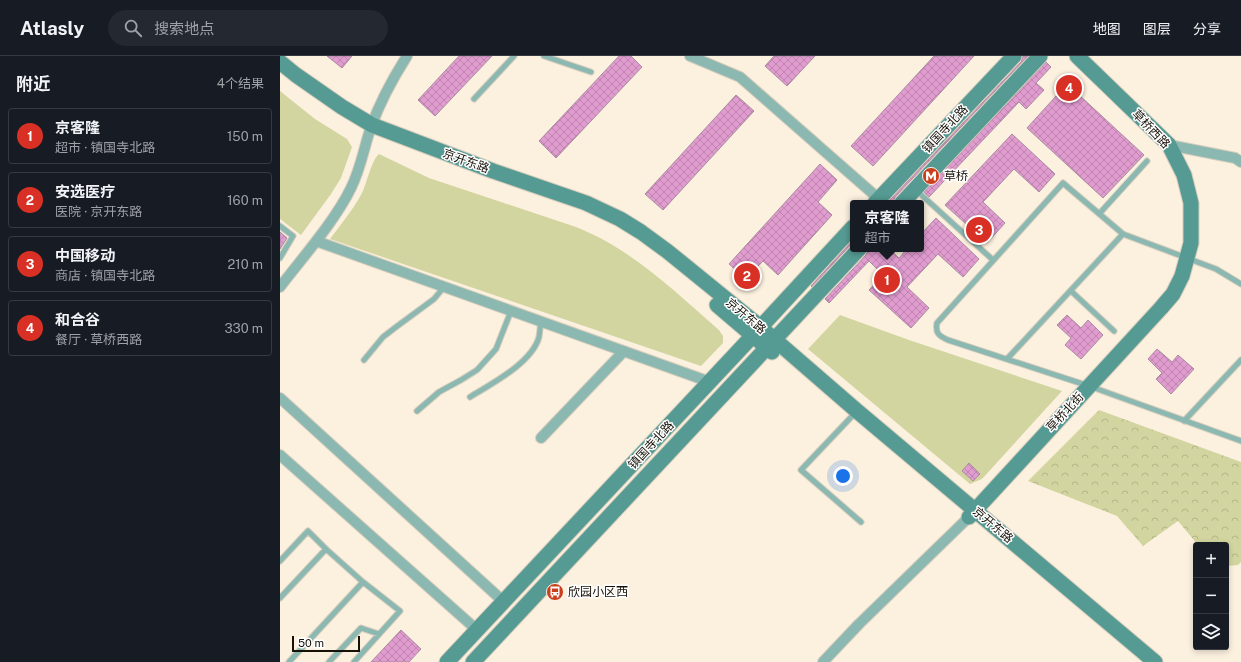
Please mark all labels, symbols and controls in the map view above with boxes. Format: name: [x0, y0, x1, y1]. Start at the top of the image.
search box: [108, 10, 388, 46]
text: Atlasly: [20, 17, 84, 39]
icon: search: [122, 17, 144, 39]
text: 搜索地点: [154, 20, 214, 37]
text: 地图: [1093, 21, 1121, 37]
text: 图层: [1143, 21, 1171, 37]
text: 分享: [1193, 21, 1221, 37]
pin: 4: [1056, 73, 1082, 103]
text: 附近: [16, 74, 50, 94]
text: 4个结果: [217, 76, 264, 91]
street label: 镇国寺北路: [919, 102, 971, 156]
street label: 草桥西路: [1129, 107, 1173, 151]
text: 京客隆: [55, 119, 100, 136]
text: 1: [27, 129, 33, 144]
text: 150 m: [227, 129, 263, 144]
text: 超市 · 镇国寺北路: [55, 140, 155, 155]
street label: 京开东路: [441, 146, 491, 176]
metro station icon: 草桥: [921, 166, 941, 186]
place label: 草桥: [944, 169, 968, 183]
text: 安选医疗: [55, 183, 115, 200]
text: 2: [26, 193, 34, 208]
text: 160 m: [227, 193, 263, 208]
popup: [850, 200, 924, 252]
text: 医院 · 京开东路: [55, 204, 142, 219]
text: 京客隆: [864, 209, 910, 226]
pin: 3: [966, 215, 992, 245]
text: 超市: [864, 230, 891, 245]
text: 中国移动: [55, 247, 115, 264]
text: 3: [26, 257, 34, 272]
text: 210 m: [228, 257, 263, 272]
pin: 2: [734, 261, 760, 291]
pin: 1: [874, 265, 900, 295]
text: 商店 · 镇国寺北路: [55, 268, 155, 283]
street label: 京开东路: [723, 295, 769, 337]
text: 和合谷: [55, 311, 100, 328]
text: 4: [26, 321, 34, 336]
text: 330 m: [224, 321, 263, 336]
text: 餐厅 · 草桥西路: [55, 332, 142, 347]
street label: 草桥北街: [1044, 390, 1086, 434]
street label: 镇国寺北路: [625, 418, 677, 472]
your location: [833, 466, 853, 486]
street label: 京开东路: [970, 504, 1016, 546]
map controls: [1193, 542, 1229, 650]
button: +: [1193, 542, 1229, 578]
button: −: [1193, 578, 1229, 614]
bus stop icon: 欣园小区西: [545, 582, 565, 602]
place label: 欣园小区西: [568, 585, 628, 599]
button: layers: [1193, 614, 1229, 650]
scale bar: [292, 634, 360, 653]
text: 50 m: [298, 637, 324, 649]

